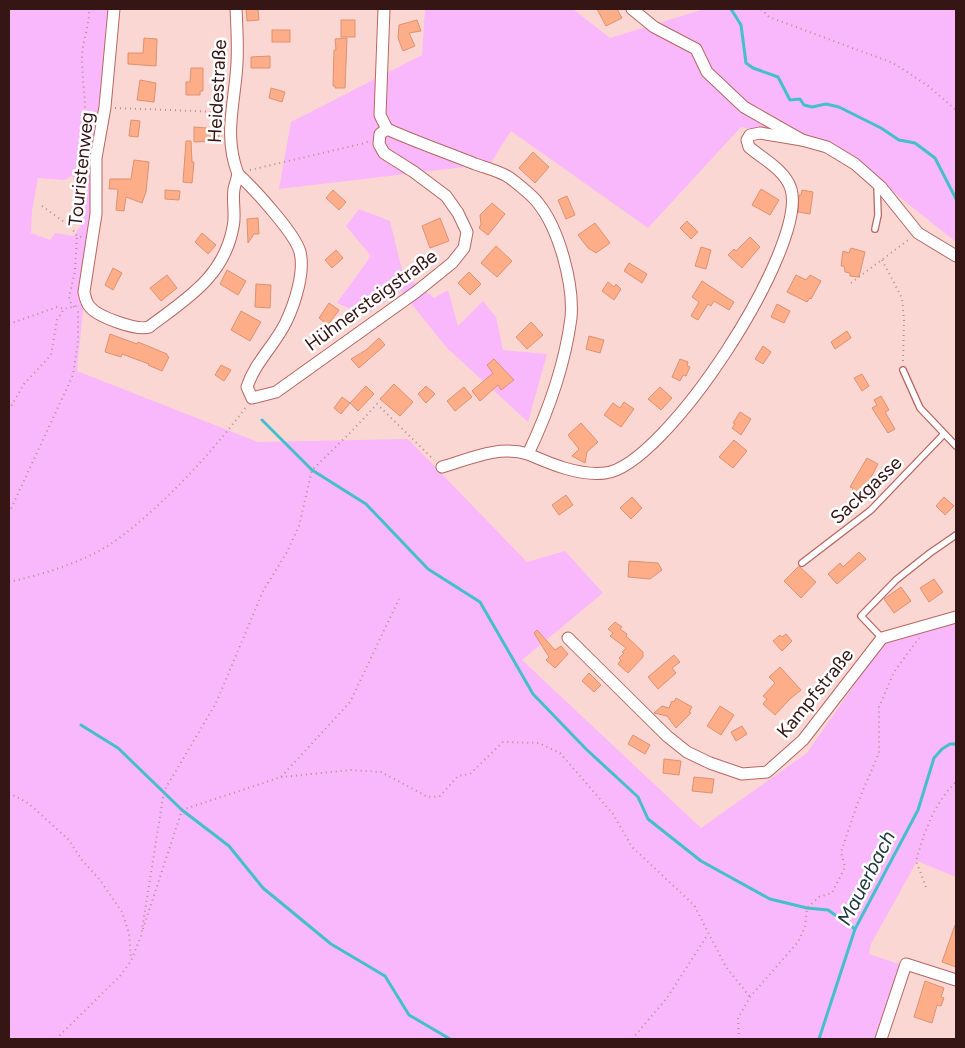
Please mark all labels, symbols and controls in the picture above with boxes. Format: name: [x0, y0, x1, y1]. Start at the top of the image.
street label: Heidestraße: [203, 39, 231, 143]
street label: Touristenweg: [64, 111, 98, 227]
street label: Hühnersteigstraße: [300, 244, 442, 356]
street label: Sackgasse: [825, 451, 907, 529]
street label: Kampfstraße: [772, 643, 858, 743]
water label: Mauerbach: [832, 827, 900, 929]

